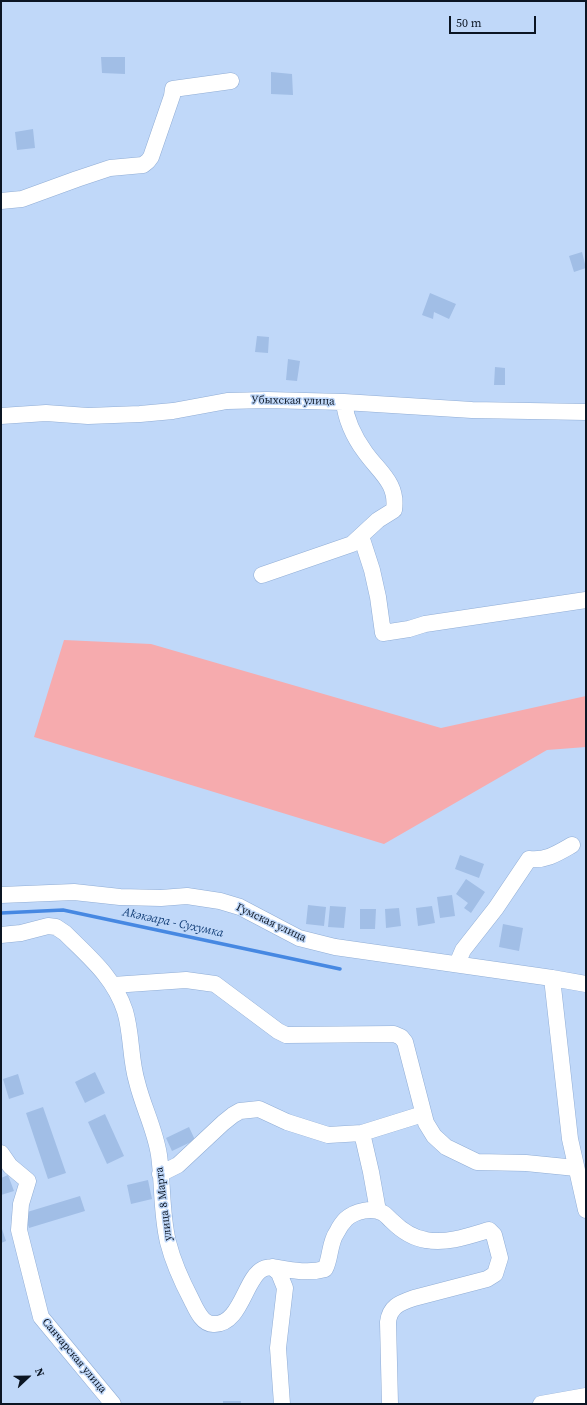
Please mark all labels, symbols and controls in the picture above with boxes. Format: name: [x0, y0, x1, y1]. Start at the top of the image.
scale bar: [451, 8, 538, 34]
text: 50 m: [456, 15, 482, 31]
street label: Убыхская улица: [251, 394, 335, 408]
street label: Гумская улица: [234, 901, 308, 945]
water label: Аҟәкәара - Сухумка: [121, 905, 225, 941]
street label: улица 8 Марта: [153, 1166, 175, 1242]
street label: Санчарская улица: [39, 1316, 109, 1396]
north arrow: [8, 1357, 48, 1397]
text: N: [31, 1366, 48, 1379]

